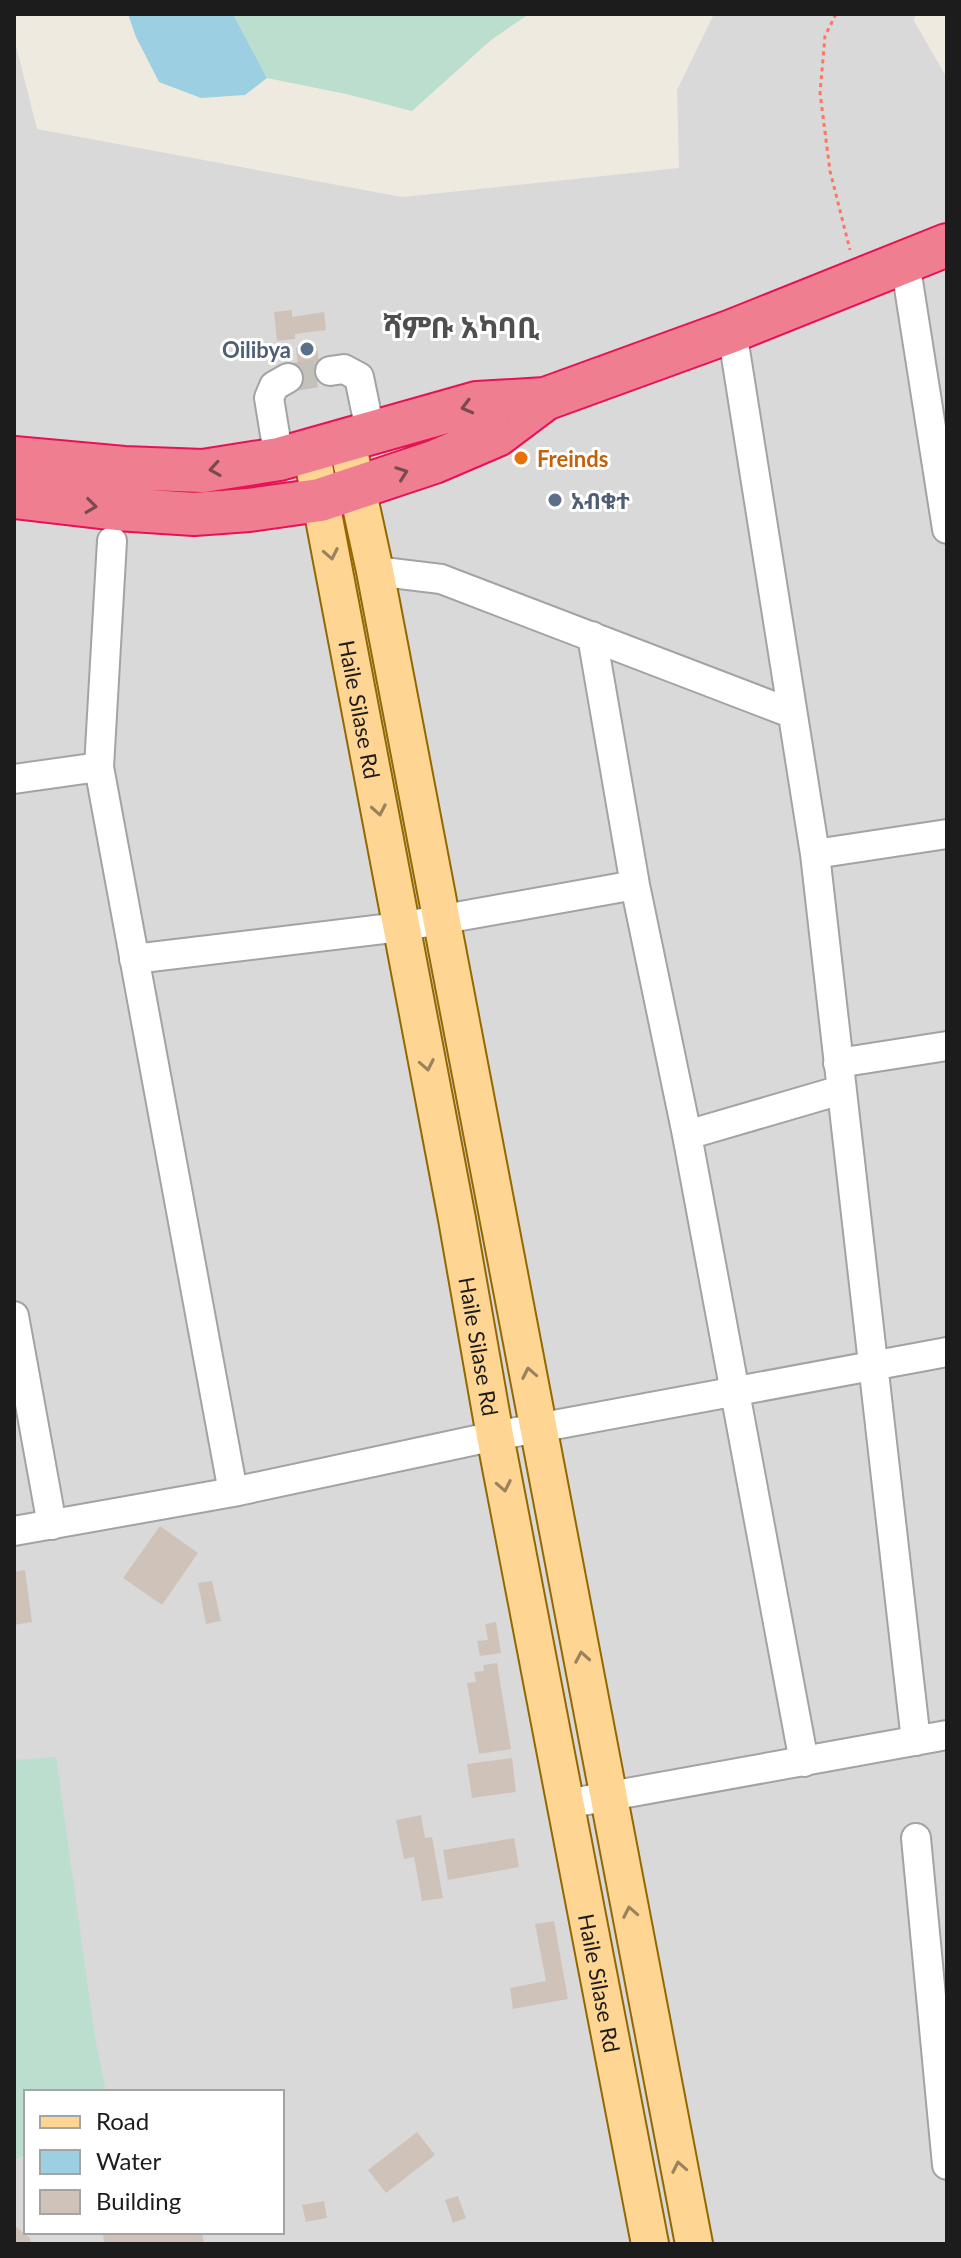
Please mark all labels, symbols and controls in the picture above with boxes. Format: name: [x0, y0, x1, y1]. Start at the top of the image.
district label: ሻምቡ አካባቢ: [383, 308, 540, 344]
place label: Oilibya: [222, 336, 291, 363]
marker: Oilibya: [298, 340, 316, 358]
one-way arrow: [461, 397, 475, 414]
place label: Freinds: [537, 445, 608, 472]
marker: Freinds: [512, 449, 530, 467]
one-way arrow: [209, 460, 222, 477]
one-way arrow: [394, 467, 408, 483]
place label: አብቁተ: [571, 487, 630, 514]
marker: አብቁተ: [546, 491, 564, 509]
one-way arrow: [85, 497, 98, 514]
one-way arrow: [322, 547, 339, 560]
street label: Haile Silase Rd: [334, 638, 387, 781]
one-way arrow: [369, 803, 386, 817]
one-way arrow: [418, 1058, 435, 1072]
street label: Haile Silase Rd: [454, 1275, 505, 1418]
one-way arrow: [522, 1367, 539, 1380]
one-way arrow: [495, 1479, 512, 1493]
one-way arrow: [574, 1650, 591, 1663]
one-way arrow: [622, 1906, 639, 1919]
street label: Haile Silase Rd: [573, 1911, 626, 2055]
legend: [24, 2090, 284, 2234]
text: Road: [96, 2106, 149, 2135]
text: Water: [96, 2146, 161, 2175]
one-way arrow: [672, 2161, 689, 2174]
text: Building: [96, 2186, 181, 2215]

